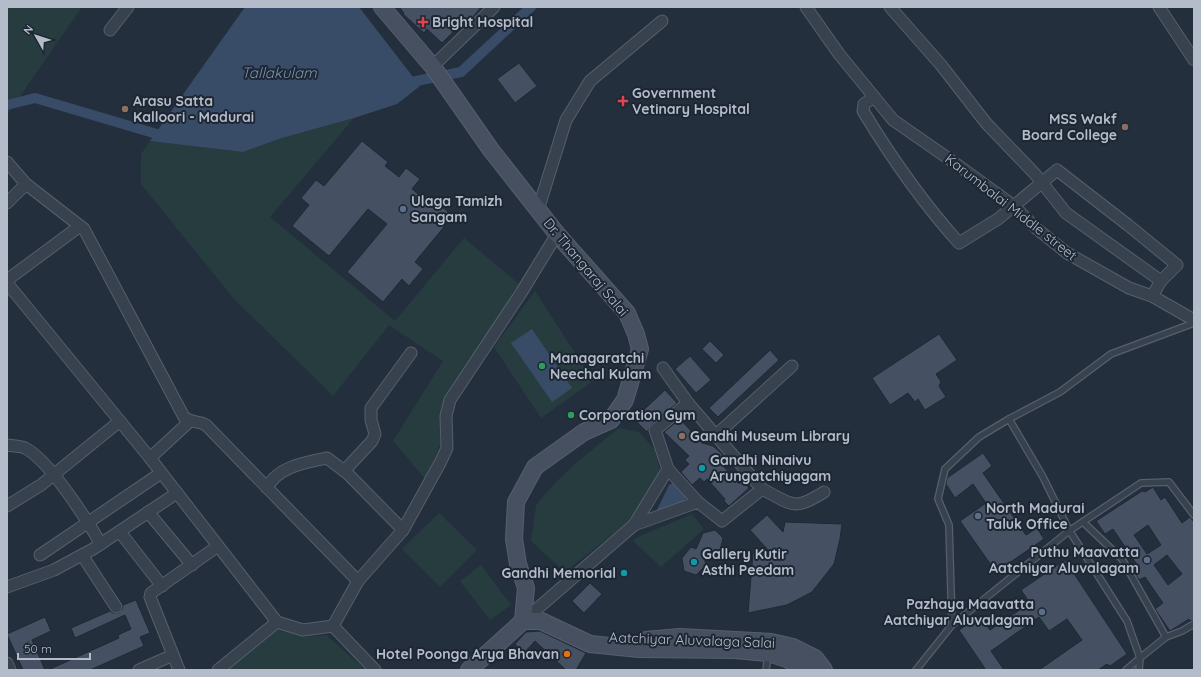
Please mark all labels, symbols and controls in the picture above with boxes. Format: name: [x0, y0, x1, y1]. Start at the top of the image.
place label: Bright Hospital: [432, 13, 533, 31]
north arrow: [16, 16, 56, 56]
marker: Bright Hospital: [417, 16, 429, 28]
text: N: [20, 22, 36, 37]
water label: Tallakulam: [241, 63, 317, 82]
place label: Government Vetinary Hospital: [632, 84, 750, 118]
place label: Arasu Satta Kalloori - Madurai: [133, 92, 254, 126]
marker: Government Vetinary Hospital: [617, 95, 629, 107]
marker: Arasu Satta Kalloori - Madurai: [120, 104, 130, 114]
place label: MSS Wakf Board College: [1022, 110, 1118, 144]
marker: MSS Wakf Board College: [1120, 122, 1130, 132]
street label: Karumbalai Middle street: [941, 150, 1081, 264]
place label: Ulaga Tamizh Sangam: [411, 192, 502, 226]
marker: Ulaga Tamizh Sangam: [398, 204, 408, 214]
street label: Dr. Thangaraj Salai: [540, 214, 632, 320]
place label: Managaratchi Neechal Kulam: [550, 349, 652, 383]
marker: Managaratchi Neechal Kulam: [537, 361, 547, 371]
place label: Corporation Gym: [579, 406, 696, 424]
marker: Corporation Gym: [566, 410, 576, 420]
place label: Gandhi Museum Library: [690, 427, 850, 445]
marker: Gandhi Museum Library: [677, 431, 687, 441]
place label: Gandhi Ninaivu Arungatchiyagam: [710, 451, 831, 485]
marker: Gandhi Ninaivu Arungatchiyagam: [697, 463, 707, 473]
place label: North Madurai Taluk Office: [986, 499, 1084, 533]
marker: North Madurai Taluk Office: [973, 511, 983, 521]
place label: Puthu Maavatta Aatchiyar Aluvalagam: [989, 543, 1139, 577]
place label: Gallery Kutir Asthi Peedam: [702, 545, 794, 579]
marker: Puthu Maavatta Aatchiyar Aluvalagam: [1142, 555, 1152, 565]
marker: Gallery Kutir Asthi Peedam: [689, 557, 699, 567]
place label: Gandhi Memorial: [501, 564, 616, 582]
marker: Gandhi Memorial: [619, 568, 629, 578]
place label: Pazhaya Maavatta Aatchiyar Aluvalagam: [884, 595, 1034, 629]
marker: Pazhaya Maavatta Aatchiyar Aluvalagam: [1037, 607, 1047, 617]
street label: Aatchiyar Aluvalaga Salai: [609, 628, 775, 652]
scale bar: [18, 635, 90, 661]
text: 50 m: [24, 641, 52, 656]
place label: Hotel Poonga Arya Bhavan: [376, 645, 559, 663]
marker: Hotel Poonga Arya Bhavan: [562, 649, 572, 659]

